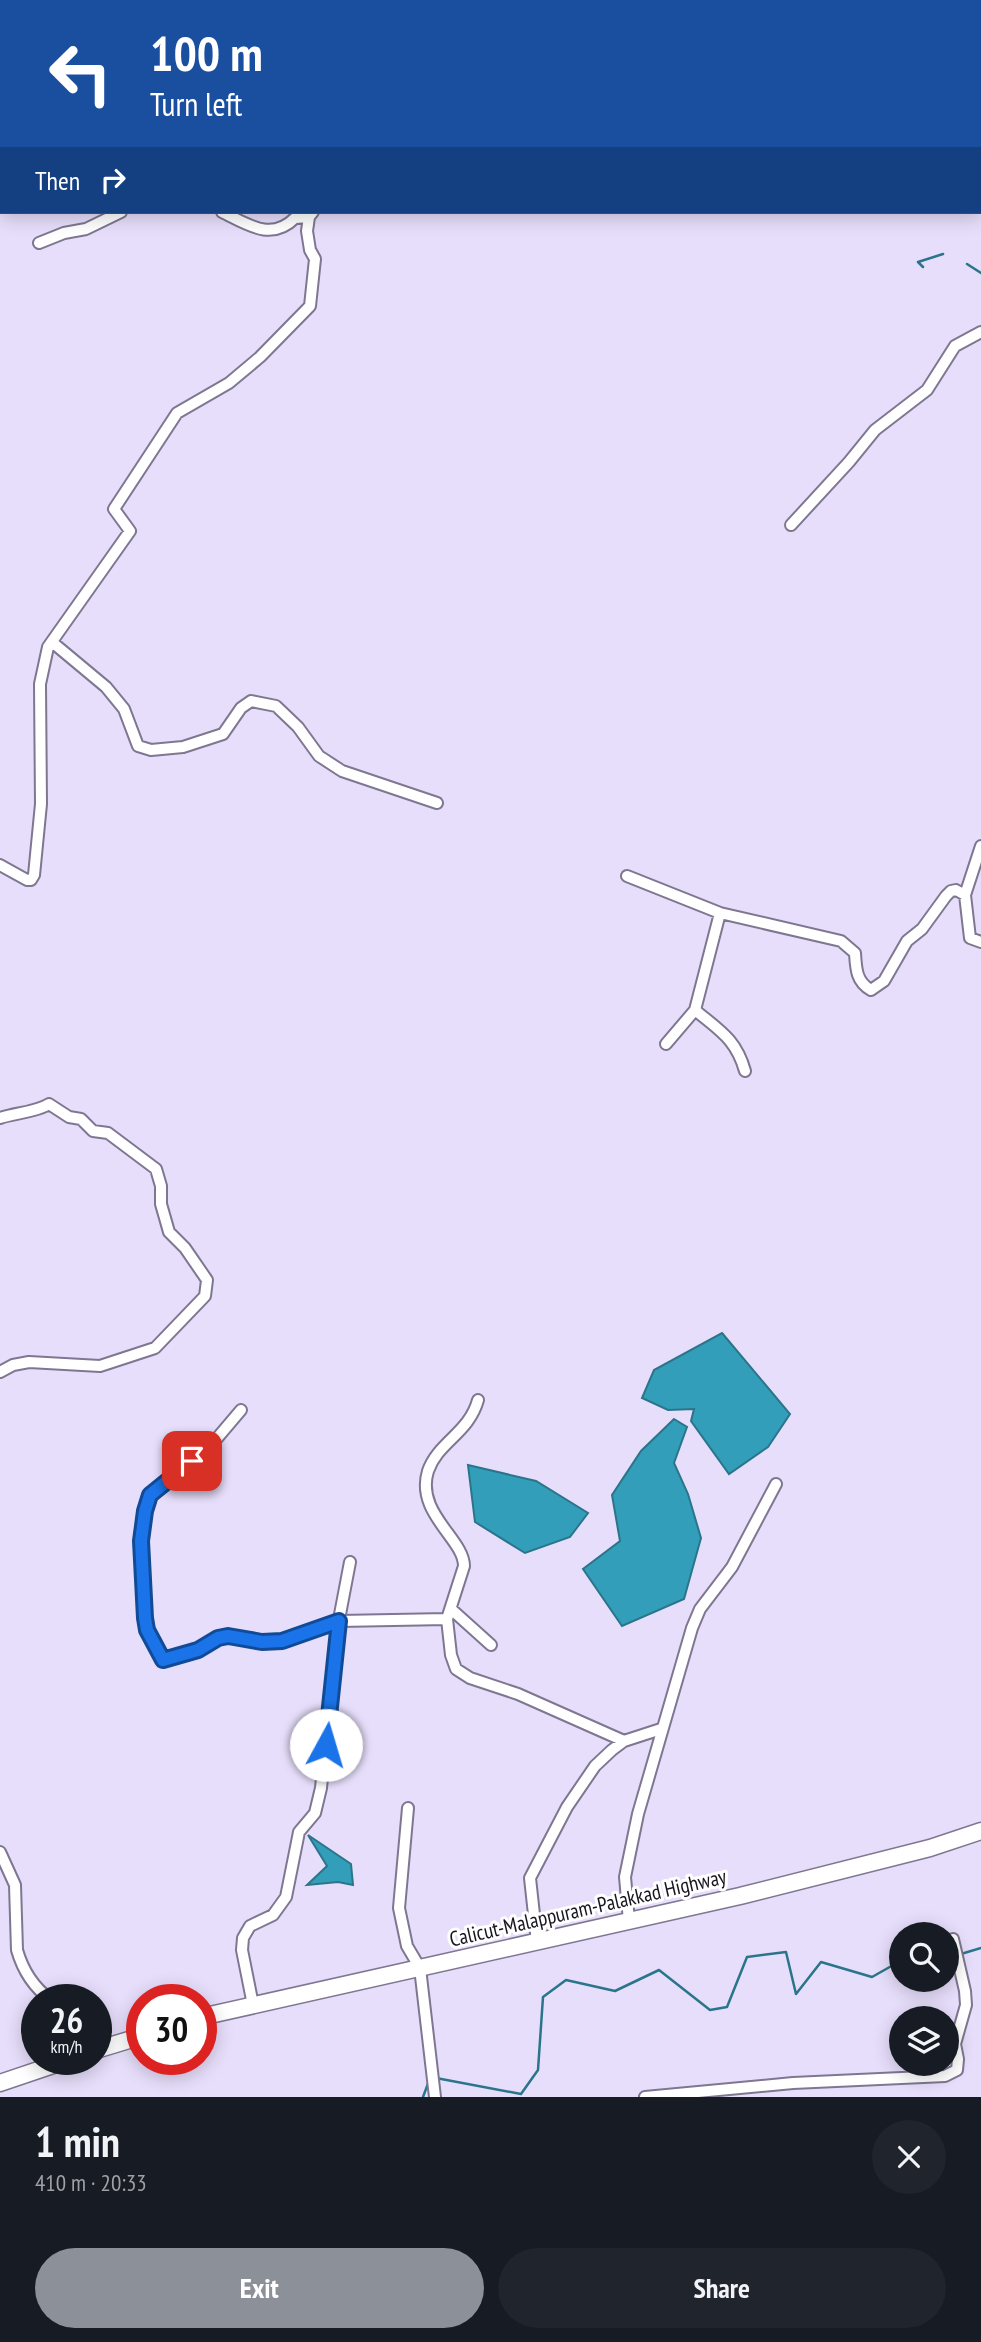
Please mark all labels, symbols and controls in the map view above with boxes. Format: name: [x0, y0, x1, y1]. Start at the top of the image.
text: 100 m: [150, 21, 263, 85]
icon: left: [35, 28, 126, 119]
text: Turn left: [150, 83, 242, 125]
icon: right: [94, 161, 132, 199]
text: Then: [35, 164, 80, 197]
pin: [162, 1431, 222, 1491]
icon: arrive: [173, 1442, 211, 1480]
position arrow: [289, 1708, 363, 1782]
street label: Calicut-Malappuram-Palakkad Highway: [447, 1862, 729, 1953]
map controls: [889, 1922, 959, 2076]
button: search: [889, 1922, 959, 1992]
speed limit sign: 30: [126, 1984, 217, 2075]
text: 26: [50, 1997, 83, 2043]
button: layers: [889, 2006, 959, 2076]
text: km/h: [51, 2035, 82, 2058]
text: 1 min: [35, 2114, 120, 2169]
button: close: [872, 2120, 946, 2194]
text: 410 m · 20:33: [35, 2168, 147, 2197]
button: Exit: [35, 2248, 484, 2328]
button: Share: [498, 2248, 946, 2328]

